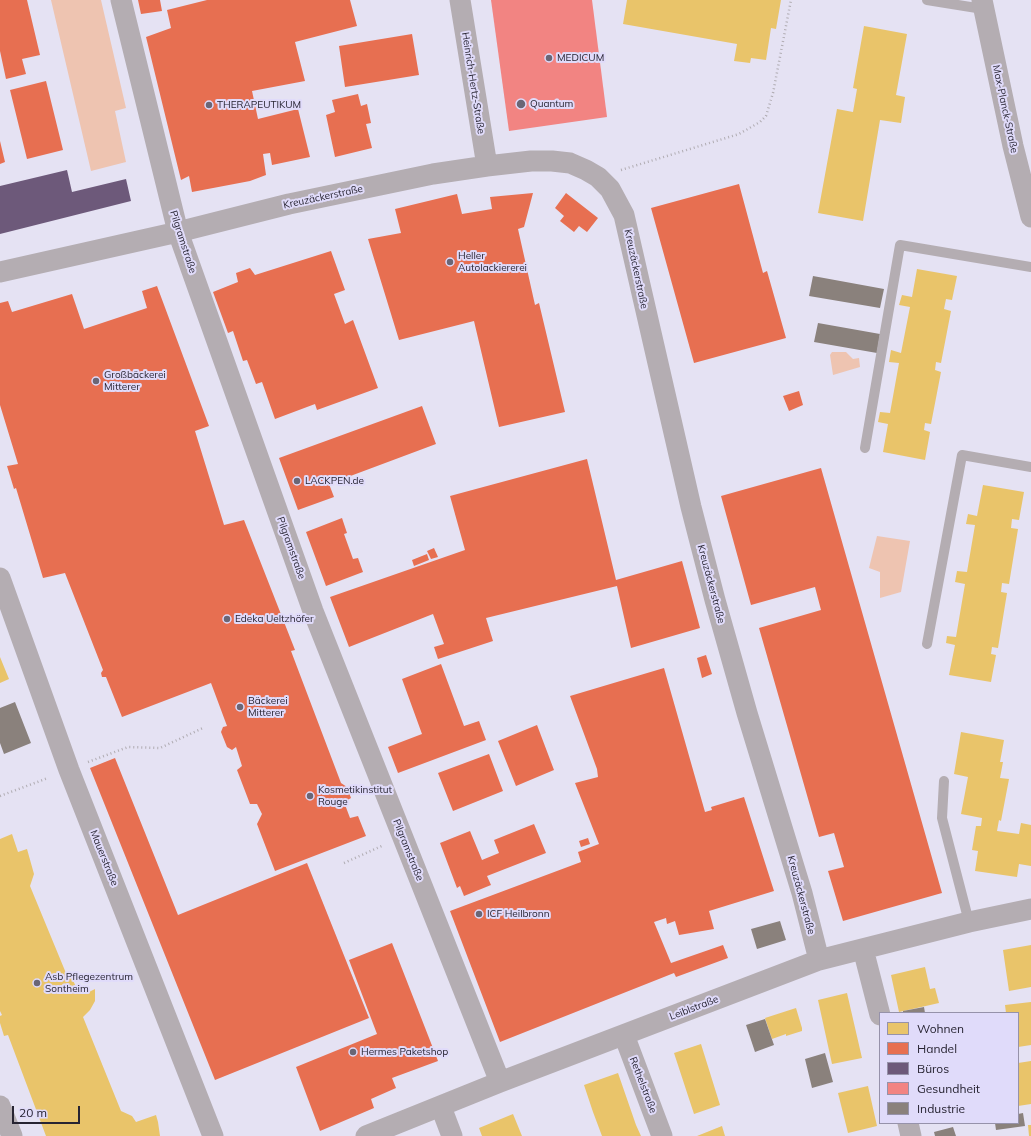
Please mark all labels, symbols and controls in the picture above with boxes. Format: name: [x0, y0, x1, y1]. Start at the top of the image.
street label: Heinrich-Hertz-Straße: [459, 31, 487, 135]
place label: MEDICUM: [557, 52, 604, 64]
marker: MEDICUM: [544, 53, 554, 63]
street label: Max-Planck-Straße: [990, 64, 1020, 154]
marker: Quantum: [515, 98, 527, 110]
place label: Quantum: [530, 98, 573, 110]
place label: THERAPEUTIKUM: [217, 99, 301, 111]
marker: THERAPEUTIKUM: [204, 100, 214, 110]
street label: Kreuzäckerstraße: [282, 183, 364, 211]
street label: Pilgramstraße: [167, 209, 199, 275]
street label: Kreuzäckerstraße: [622, 228, 650, 310]
place label: Heller Autolackiererei: [458, 250, 527, 274]
marker: Heller Autolackiererei: [445, 257, 455, 267]
place label: Großbäckerei Mitterer: [104, 369, 166, 392]
marker: Großbäckerei Mitterer: [91, 376, 101, 386]
place label: LACKPEN.de: [305, 475, 364, 487]
marker: LACKPEN.de: [292, 476, 302, 486]
street label: Pilgramstraße: [274, 515, 308, 581]
street label: Kreuzäckerstraße: [695, 543, 727, 625]
place label: Edeka Ueltzhöfer: [235, 613, 314, 625]
marker: Edeka Ueltzhöfer: [222, 614, 232, 624]
place label: Bäckerei Mitterer: [248, 695, 288, 718]
marker: Bäckerei Mitterer: [235, 702, 245, 712]
place label: Kosmetikinstitut Rouge: [318, 784, 392, 808]
marker: Kosmetikinstitut Rouge: [305, 791, 315, 801]
street label: Pilgramstraße: [390, 817, 426, 883]
street label: Mauerstraße: [87, 828, 121, 888]
street label: Kreuzäckerstraße: [785, 854, 817, 936]
place label: ICF Heilbronn: [487, 908, 550, 920]
marker: ICF Heilbronn: [474, 909, 484, 919]
place label: Asb Pflegezentrum Sontheim: [45, 971, 133, 994]
marker: Asb Pflegezentrum Sontheim: [32, 978, 42, 988]
street label: Leiblstraße: [668, 993, 720, 1023]
legend: [879, 1012, 1019, 1124]
text: Wohnen: [917, 1021, 964, 1036]
text: Handel: [917, 1041, 957, 1056]
place label: Hermes Paketshop: [361, 1046, 448, 1058]
marker: Hermes Paketshop: [348, 1047, 358, 1057]
street label: Rethelstraße: [627, 1055, 659, 1115]
text: Büros: [917, 1061, 949, 1076]
text: Gesundheit: [917, 1081, 980, 1096]
scale bar: [14, 1098, 82, 1124]
text: Industrie: [917, 1101, 965, 1116]
text: 20 m: [19, 1105, 47, 1120]

